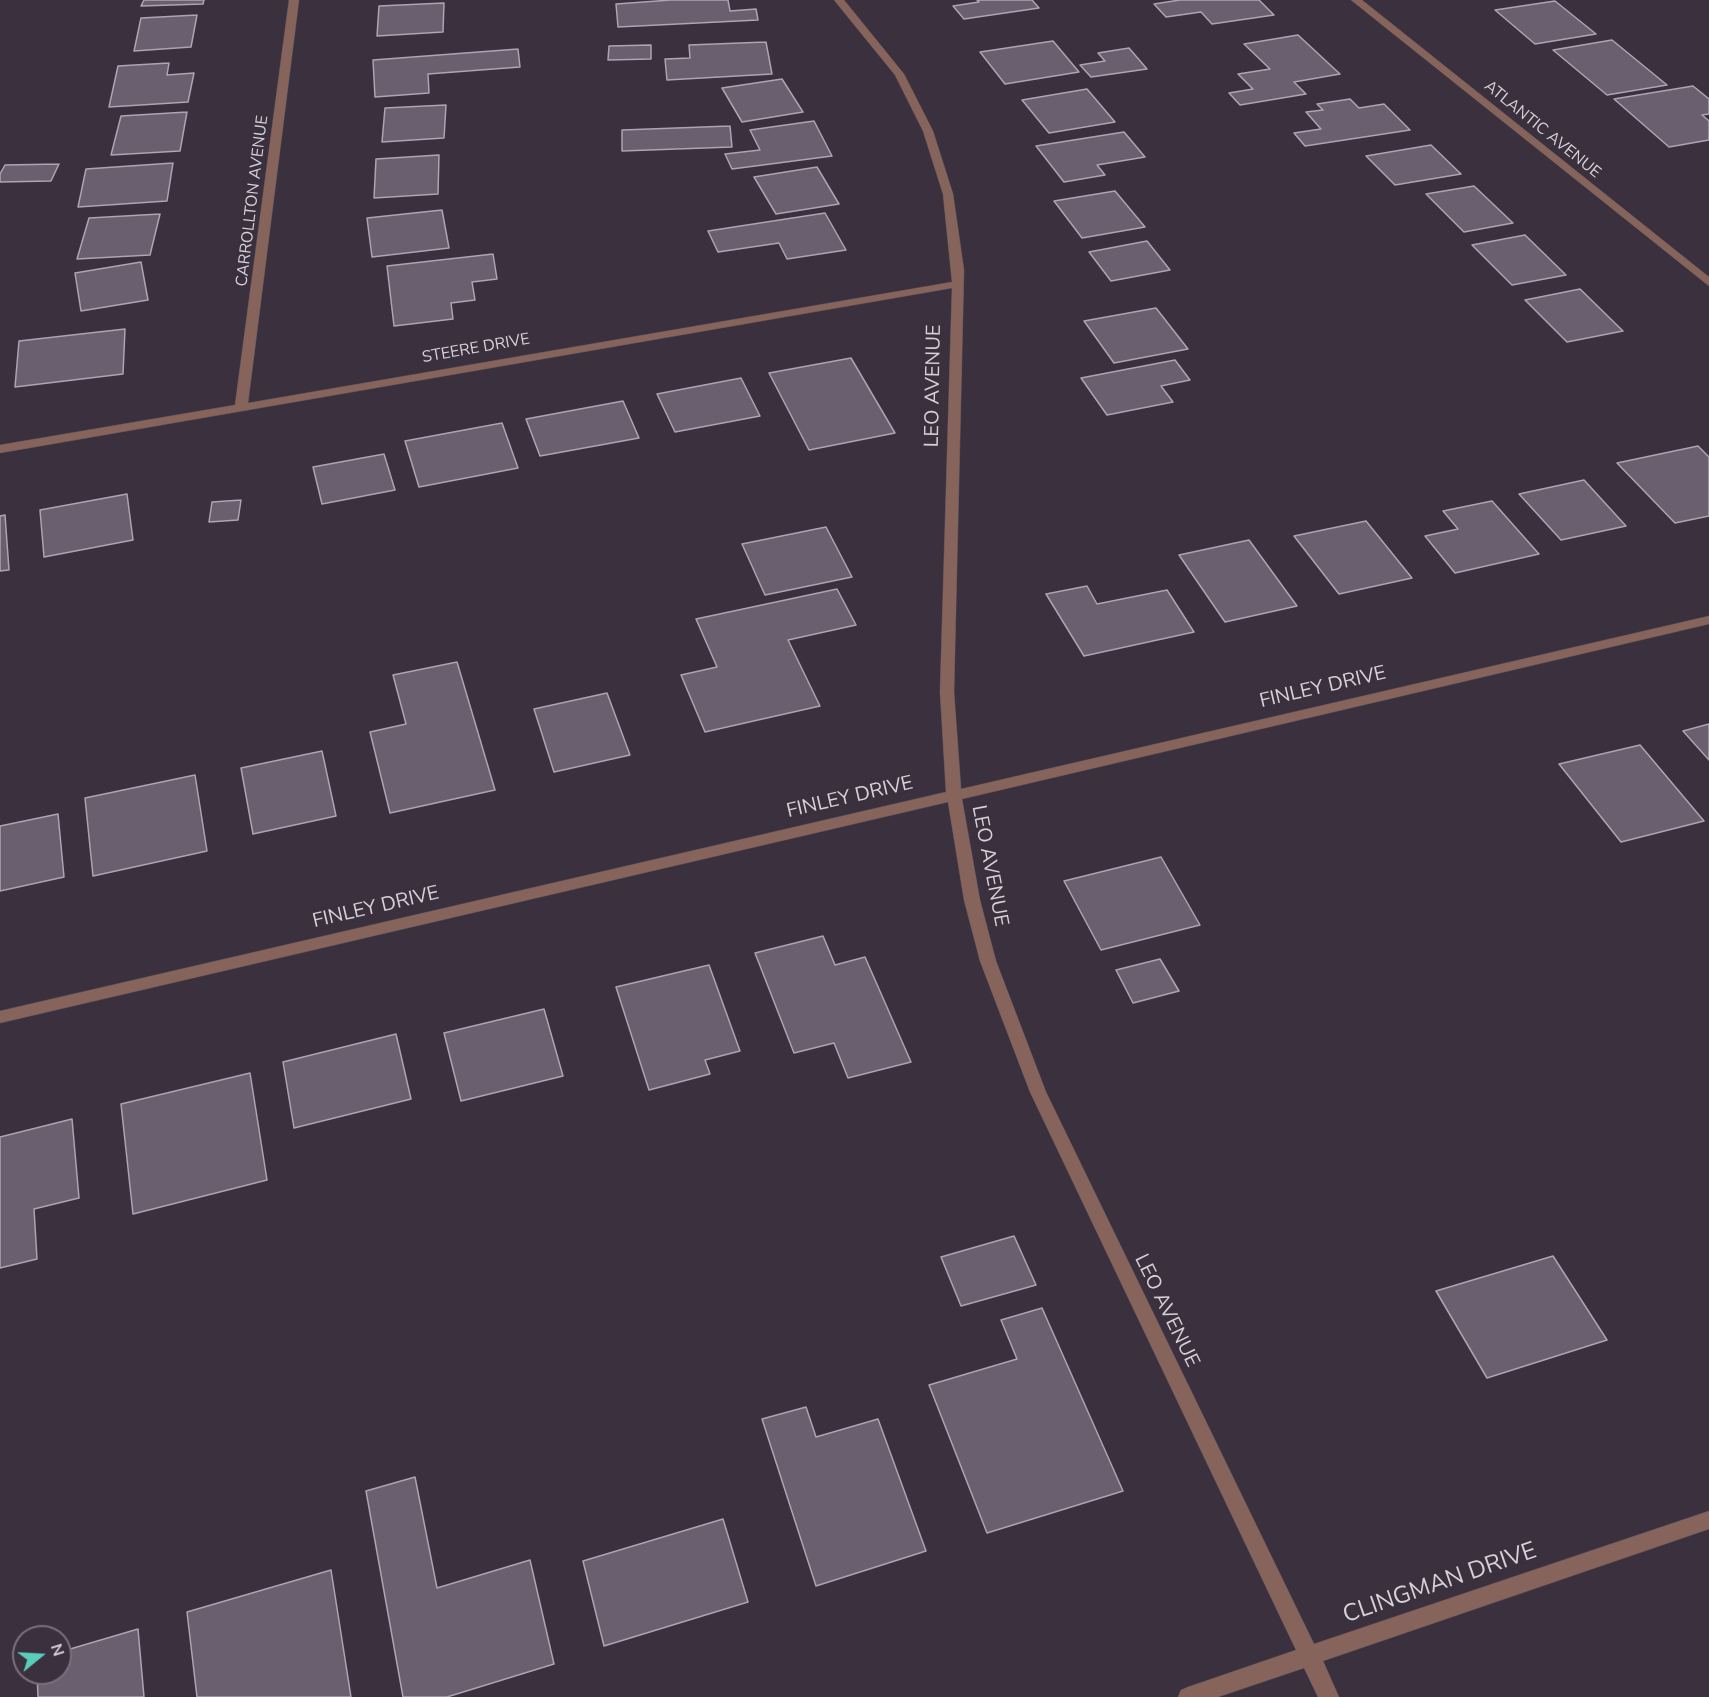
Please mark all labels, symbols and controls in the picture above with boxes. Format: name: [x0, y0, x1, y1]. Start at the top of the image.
street label: ATLANTIC AVENUE: [1480, 77, 1604, 183]
street label: CARROLLTON AVENUE: [233, 114, 273, 288]
street label: LEO AVENUE: [921, 324, 947, 448]
street label: STEERE DRIVE: [421, 330, 531, 368]
street label: FINLEY DRIVE: [1257, 662, 1389, 714]
street label: FINLEY DRIVE: [784, 772, 916, 824]
street label: LEO AVENUE: [965, 803, 1013, 929]
street label: FINLEY DRIVE: [310, 882, 442, 934]
street label: LEO AVENUE: [1128, 1251, 1204, 1371]
street label: CLINGMAN DRIVE: [1339, 1537, 1541, 1631]
north arrow: [12, 1625, 72, 1685]
text: N: [45, 1641, 70, 1659]

